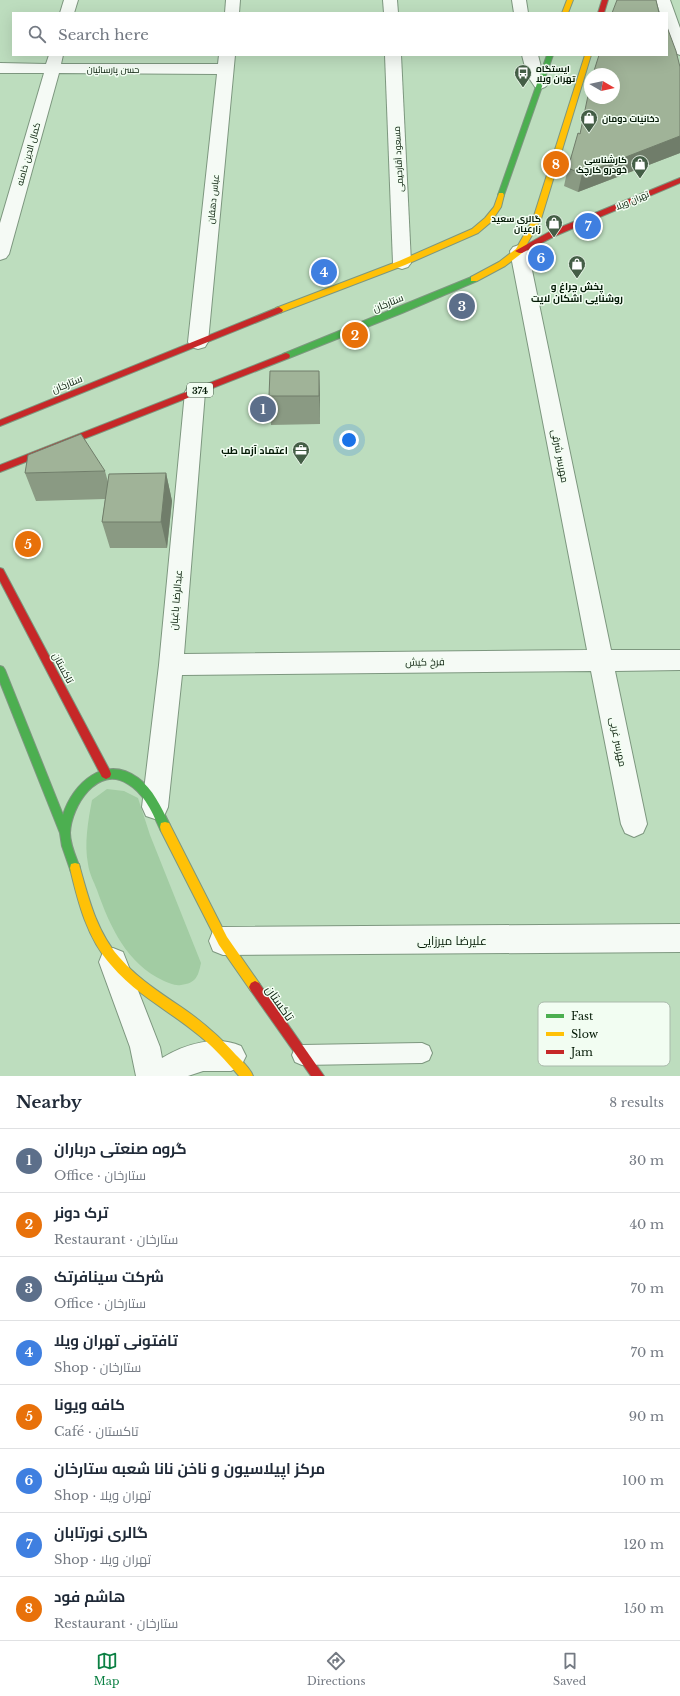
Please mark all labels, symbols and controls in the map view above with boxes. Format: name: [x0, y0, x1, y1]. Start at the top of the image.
search box: [12, 12, 668, 56]
icon: search: [26, 23, 48, 45]
text: Search here: [58, 25, 149, 44]
bus stop icon: ایستگاه تهران ویلا: [513, 63, 533, 88]
place label: ایستگاه تهران ویلا: [536, 63, 576, 85]
street label: حسن پارسائیان: [87, 64, 139, 76]
north arrow: [584, 68, 620, 104]
shop icon: دخانیات دومان: [579, 108, 599, 133]
place label: دخانیات دومان: [602, 113, 660, 125]
street label: کمال الدین خامنه: [14, 121, 43, 187]
street label: مسعود آقارحیمی: [391, 126, 405, 192]
pin: 8: [543, 149, 569, 179]
place label: کارشناسی خودرو کارچک: [576, 154, 627, 176]
shop icon: کارشناسی خودرو کارچک: [630, 154, 650, 179]
street label: عباس دهقان: [205, 174, 221, 224]
street label: تهران ویلا: [614, 188, 651, 212]
pin: 7: [575, 211, 601, 241]
place label: گالری سعید زارعیان: [491, 213, 541, 235]
shop icon: گالری سعید زارعیان: [544, 213, 564, 238]
pin: 6: [528, 243, 554, 273]
shop icon: پخش چراغ و روشنایی اشکان لایت: [567, 254, 587, 279]
pin: 4: [311, 257, 337, 287]
place label: پخش چراغ و روشنایی اشکان لایت: [531, 280, 623, 305]
street label: ستارخان: [371, 291, 405, 315]
pin: 3: [449, 291, 475, 321]
pin: 2: [342, 320, 368, 350]
street label: ستارخان: [50, 372, 84, 396]
road number: 374: [187, 383, 213, 397]
pin: 1: [250, 394, 276, 424]
street label: مهرسر شرقی: [548, 428, 572, 484]
your location: [339, 430, 359, 450]
office icon: اعتماد آزما طب: [291, 440, 311, 465]
place label: اعتماد آزما طب: [221, 444, 288, 457]
pin: 5: [15, 529, 41, 559]
street label: عبدالرضا باغبان: [167, 569, 185, 631]
street label: تاکستان: [50, 650, 77, 686]
street label: فرخ کیش: [405, 655, 445, 669]
street label: مهرسر غربی: [607, 716, 629, 768]
street label: علیرضا میرزایی: [417, 933, 487, 948]
street label: تاکستان: [262, 982, 298, 1024]
legend: [538, 1002, 670, 1066]
text: Fast: [571, 1009, 594, 1023]
text: Slow: [571, 1027, 599, 1041]
text: Jam: [569, 1045, 593, 1059]
text: Nearby: [16, 1092, 82, 1113]
text: 8 results: [609, 1094, 664, 1111]
text: گروه صنعتی درباران: [54, 1139, 187, 1158]
text: 1: [26, 1152, 32, 1169]
text: 30 m: [629, 1152, 664, 1169]
text: Office · ستارخان: [54, 1167, 146, 1184]
text: ترک دونر: [54, 1203, 108, 1222]
text: 2: [25, 1216, 33, 1233]
text: 40 m: [629, 1216, 664, 1233]
text: Restaurant · ستارخان: [54, 1231, 178, 1248]
text: شرکت سینافرتک: [54, 1267, 164, 1286]
text: 3: [25, 1280, 33, 1297]
text: 70 m: [631, 1280, 664, 1297]
text: Office · ستارخان: [54, 1295, 146, 1312]
text: تافتونی تهران ویلا: [54, 1331, 178, 1350]
text: 4: [25, 1344, 33, 1361]
text: 70 m: [631, 1344, 664, 1361]
text: Shop · ستارخان: [54, 1359, 141, 1376]
text: کافه ویونا: [54, 1395, 125, 1414]
text: 5: [25, 1408, 33, 1425]
text: 90 m: [629, 1408, 664, 1425]
text: Café · تاکستان: [54, 1423, 138, 1440]
text: مرکز اپیلاسیون و ناخن نانا شعبه ستارخان: [54, 1459, 325, 1478]
text: 6: [25, 1472, 33, 1489]
text: 100 m: [622, 1472, 664, 1489]
text: Shop · تهران ویلا: [54, 1487, 151, 1504]
text: گالری نورتابان: [54, 1523, 148, 1542]
text: 7: [26, 1536, 32, 1553]
text: 120 m: [623, 1536, 664, 1553]
text: Shop · تهران ویلا: [54, 1551, 151, 1568]
text: هاشم فود: [54, 1587, 125, 1606]
text: 8: [25, 1600, 33, 1617]
text: 150 m: [624, 1600, 664, 1617]
text: Restaurant · ستارخان: [54, 1615, 178, 1632]
tab: Map: [94, 1650, 119, 1688]
tab: Directions: [307, 1650, 365, 1688]
tab: Saved: [553, 1650, 586, 1688]

